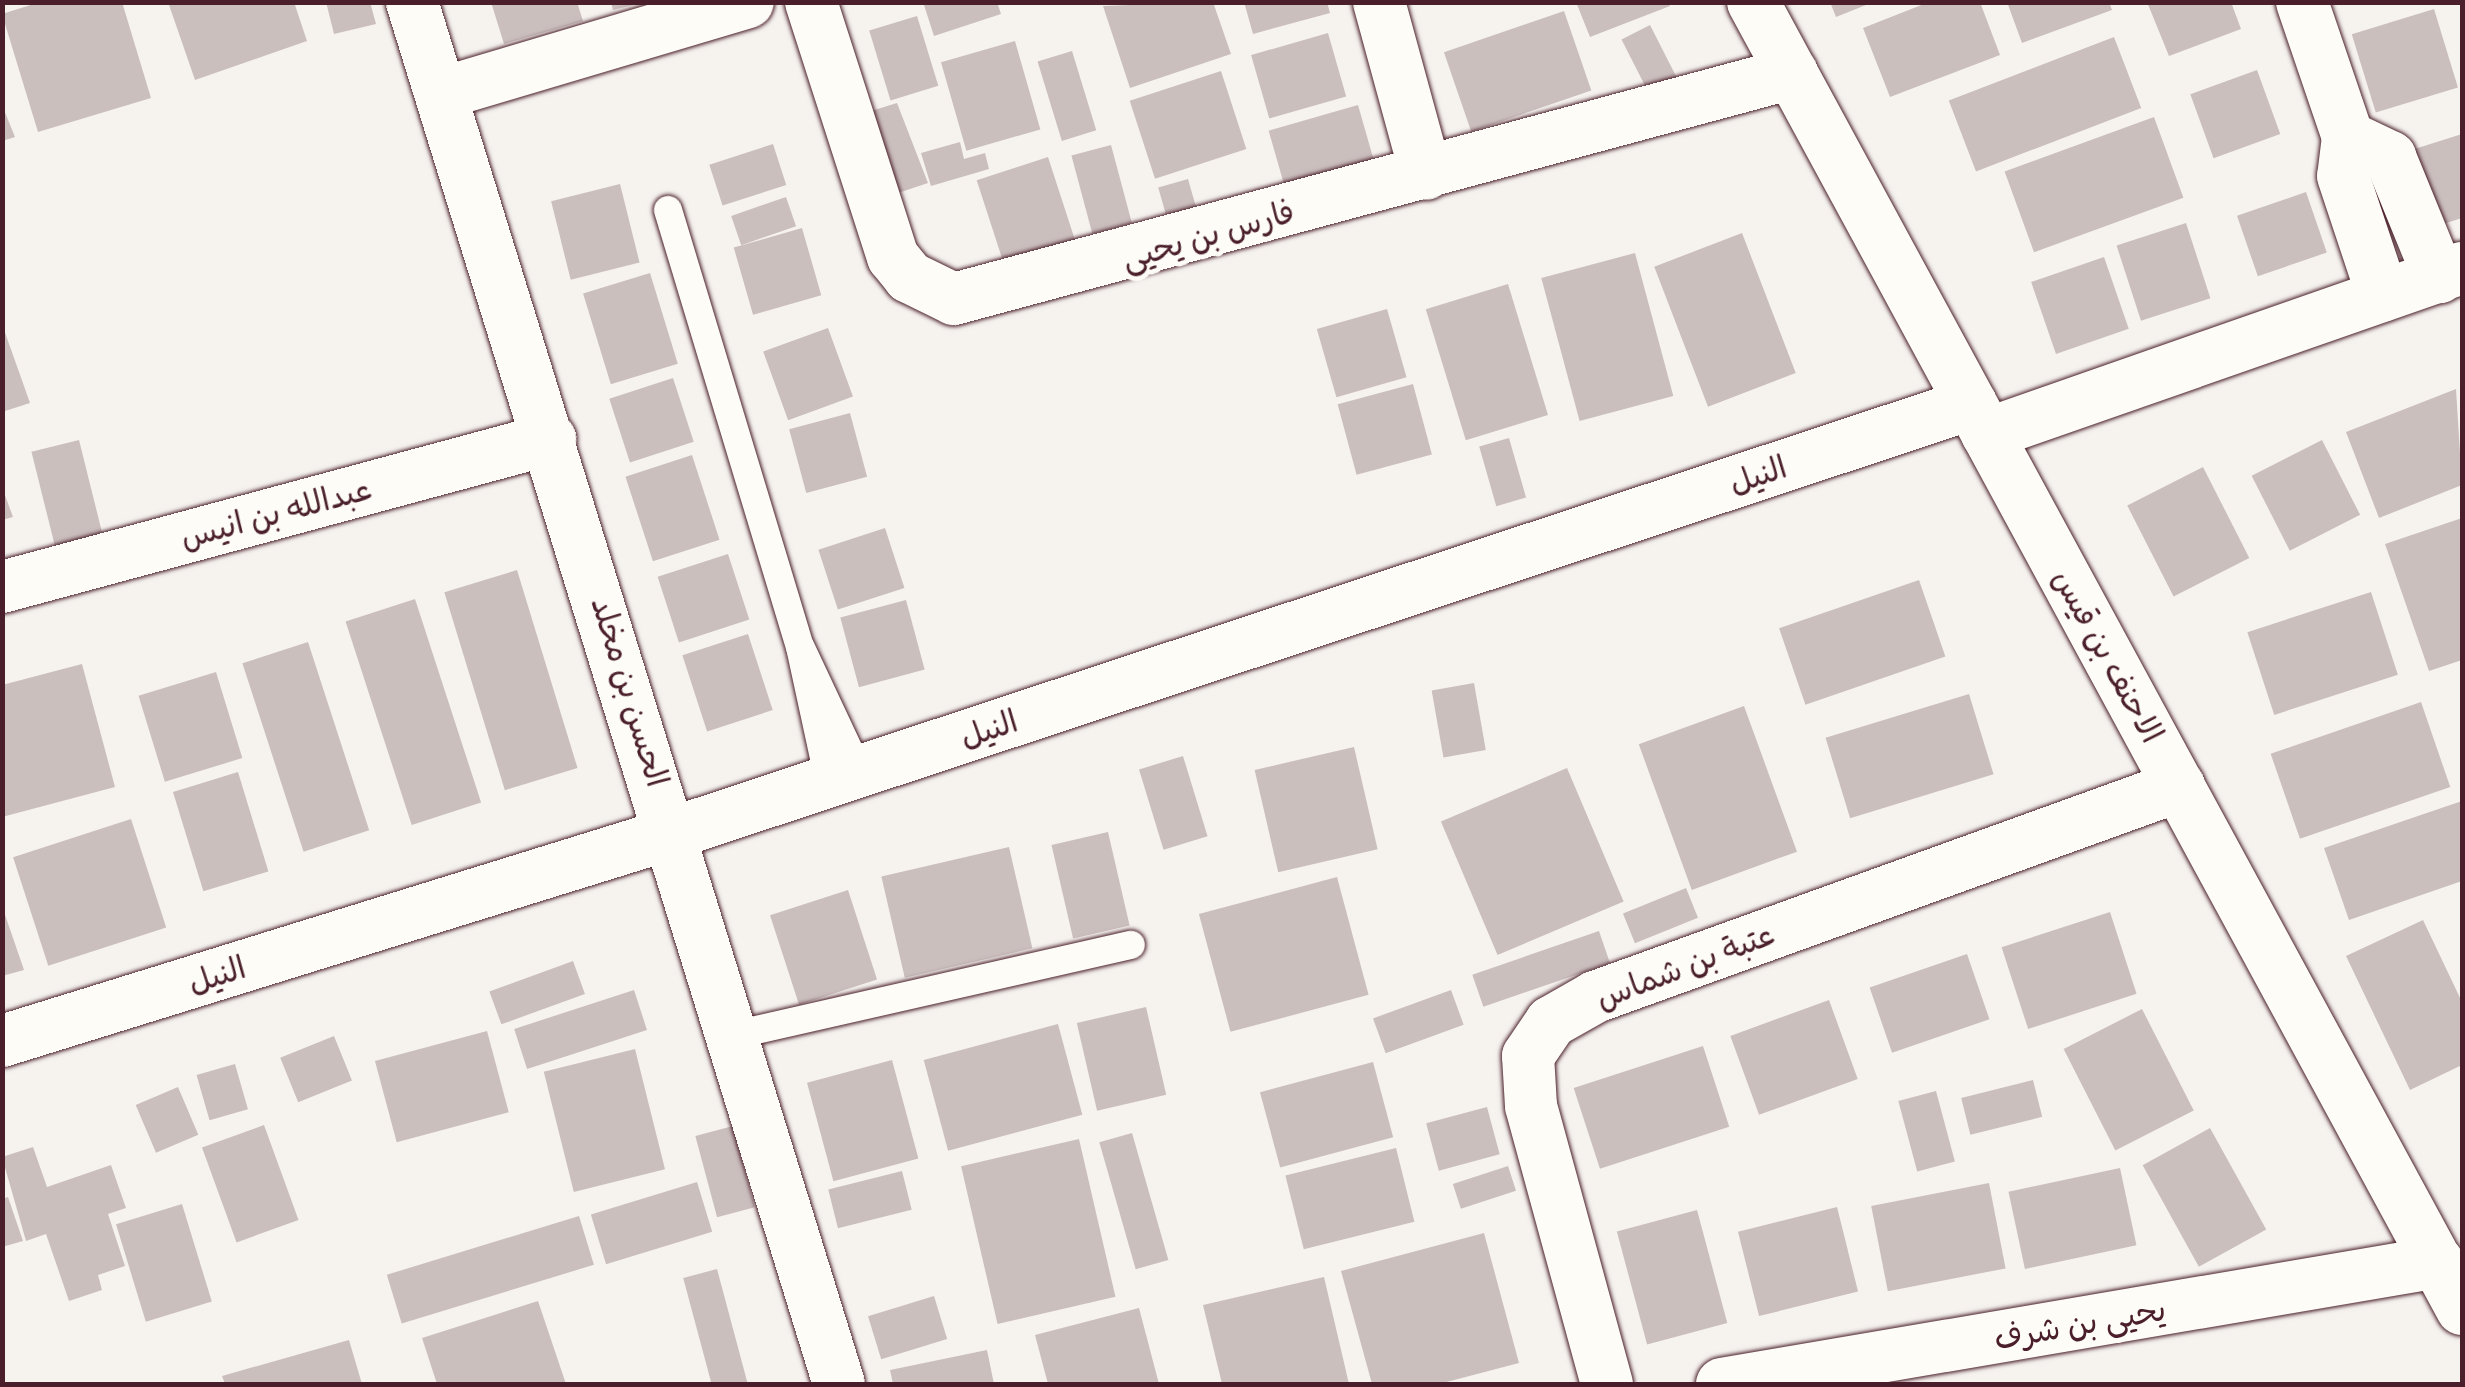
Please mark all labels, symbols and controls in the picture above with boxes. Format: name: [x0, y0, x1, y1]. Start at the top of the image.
street label: فارس بن يحيى: [1117, 192, 1299, 278]
street label: النيل: [1724, 448, 1792, 502]
street label: عبدالله بن انيس: [176, 469, 376, 557]
street label: الاحنف بن قيس: [2044, 562, 2172, 750]
street label: الحسن بن مخلد: [583, 592, 677, 792]
street label: النيل: [955, 702, 1023, 756]
street label: عتبة بن شماس: [1590, 914, 1780, 1018]
street label: النيل: [183, 948, 251, 1002]
street label: يحيى بن شرف: [1991, 1290, 2169, 1358]

